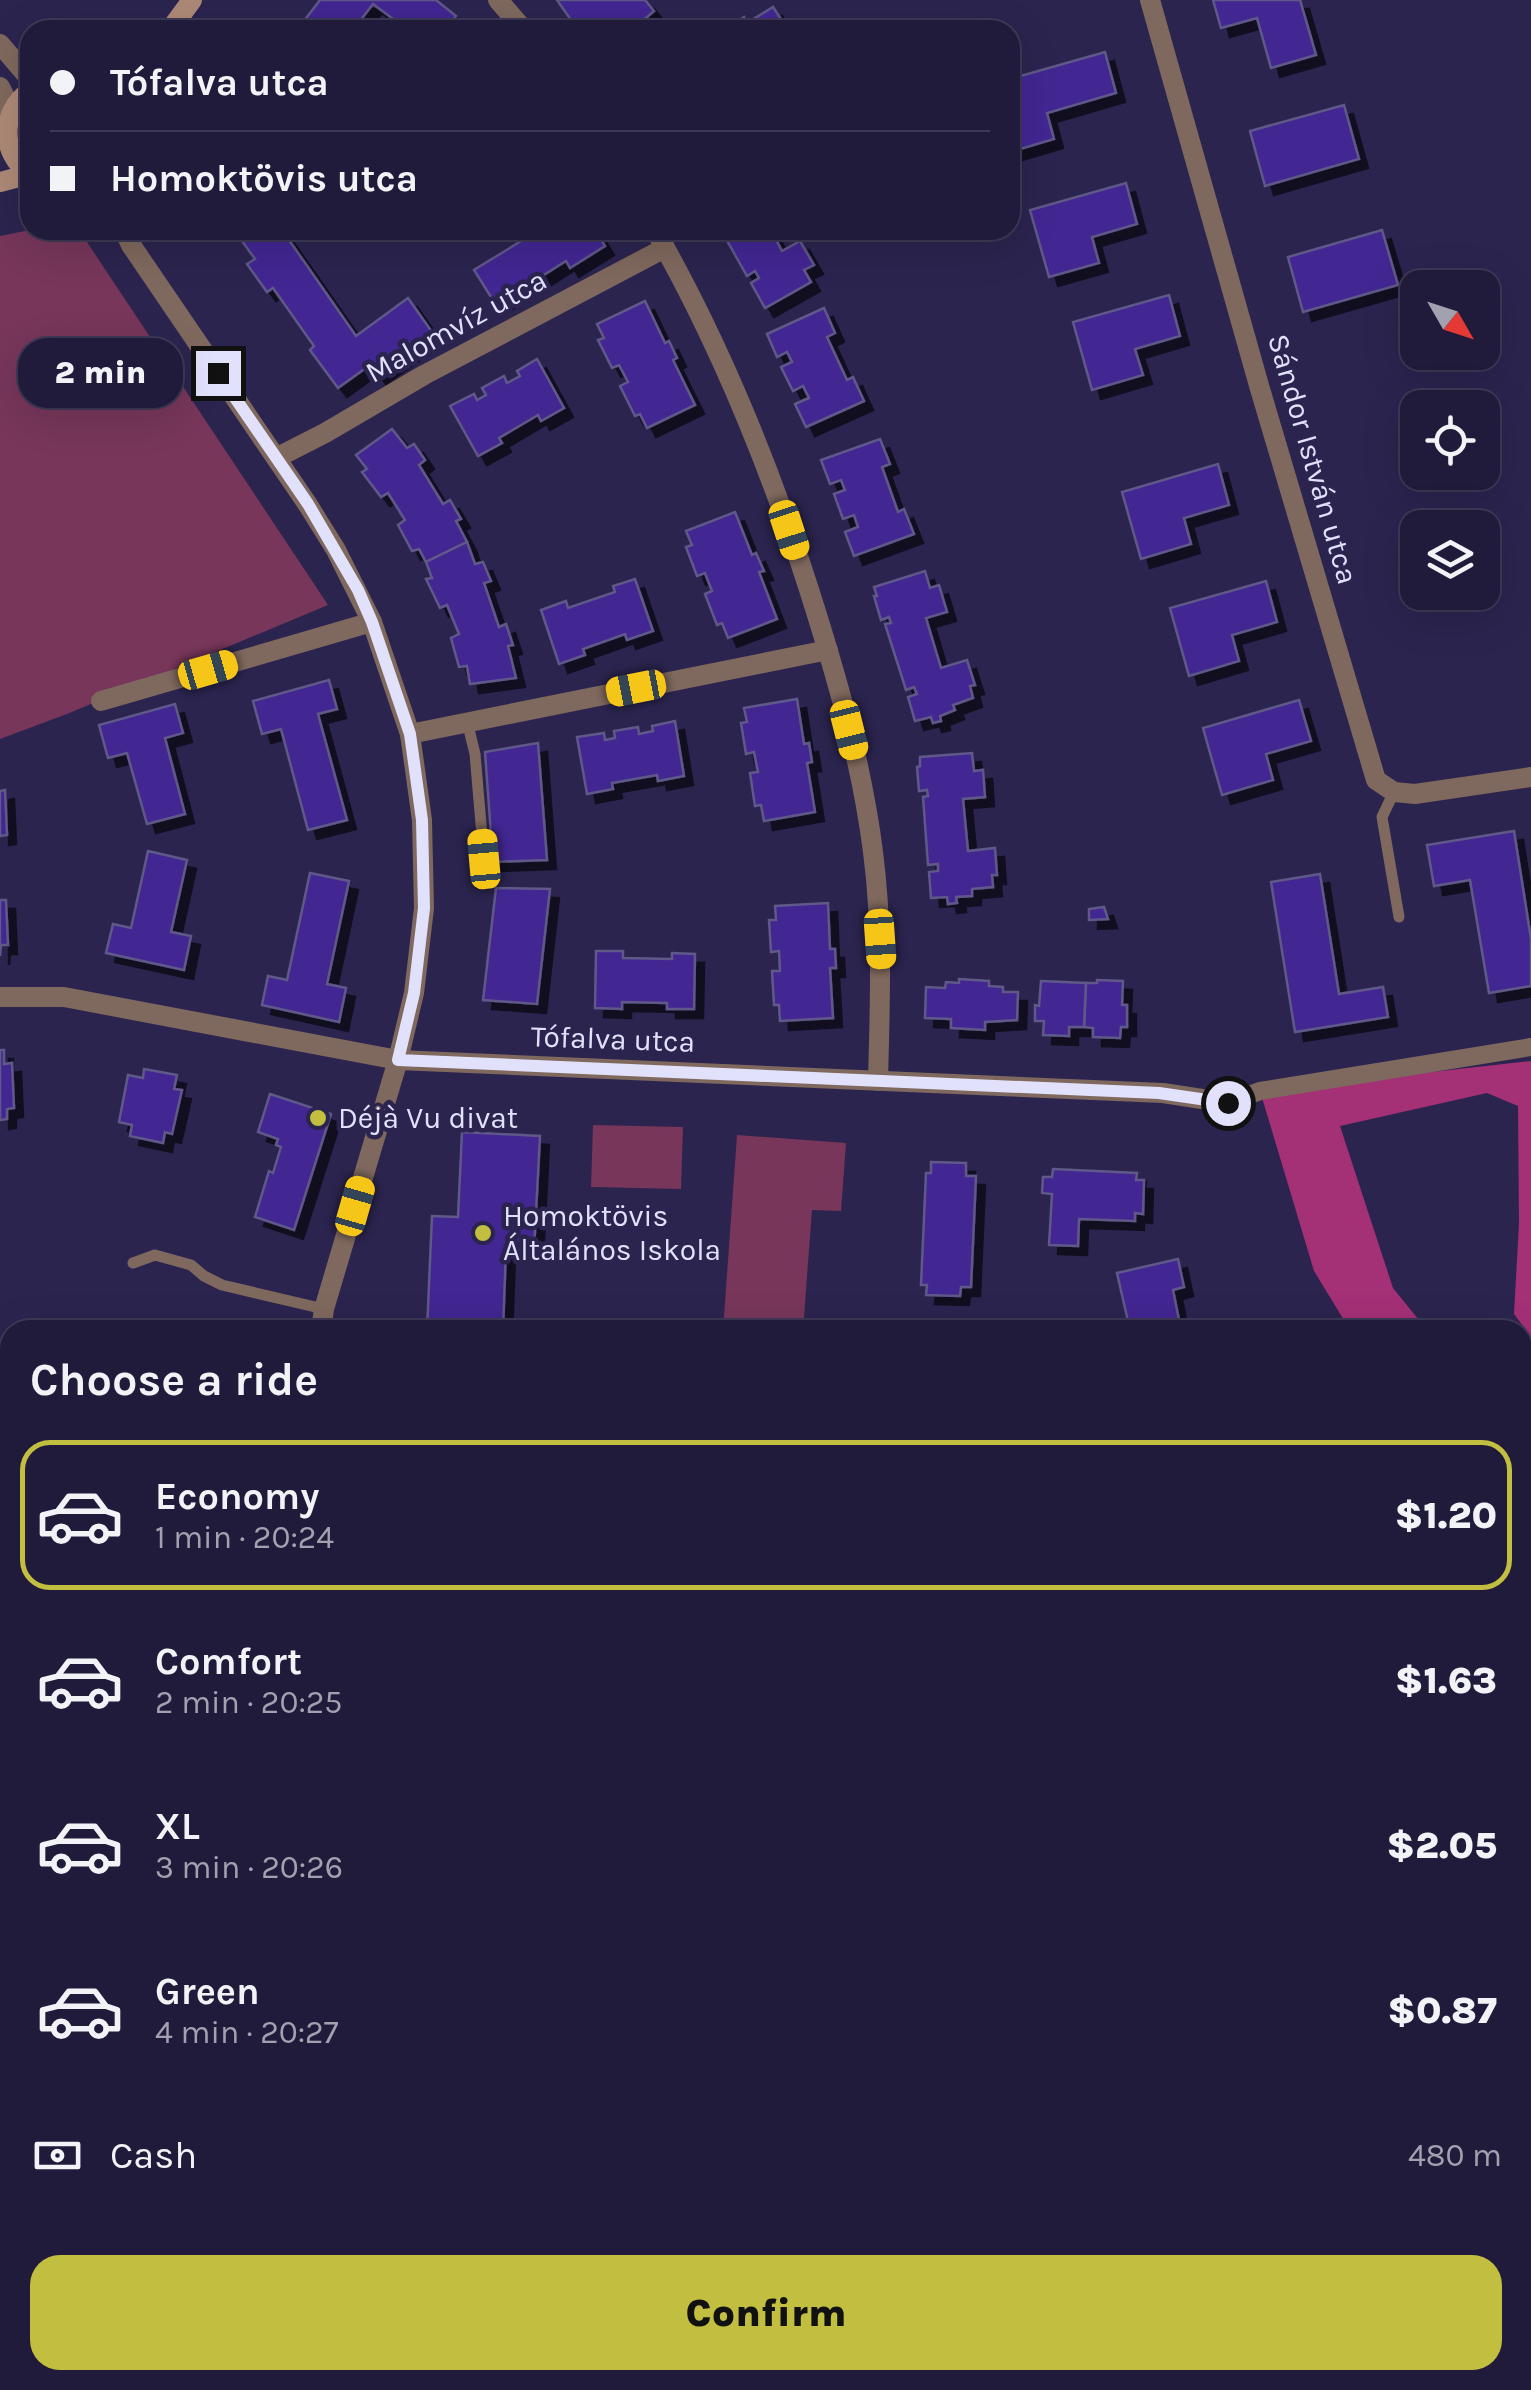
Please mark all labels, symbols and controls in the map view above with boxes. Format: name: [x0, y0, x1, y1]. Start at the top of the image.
text: Tófalva utca: [110, 60, 329, 105]
text: Homoktövis utca: [110, 156, 418, 201]
street label: Malomvíz utca: [359, 261, 553, 391]
north arrow: [1400, 270, 1500, 370]
map controls: [1400, 270, 1500, 610]
street label: Sándor István utca: [1260, 330, 1366, 588]
callout: 2 min: [18, 338, 183, 408]
route end: [196, 351, 241, 396]
text: 2 min: [55, 354, 146, 391]
button: locate: [1400, 390, 1500, 490]
car: [765, 497, 813, 563]
button: layers: [1400, 510, 1500, 610]
car: [175, 647, 241, 693]
car: [604, 668, 668, 708]
car: [827, 697, 871, 763]
car: [466, 828, 502, 890]
car: [863, 908, 897, 970]
street label: Tófalva utca: [530, 1018, 696, 1060]
route start: [1206, 1081, 1251, 1126]
place label: Déjà Vu divat: [338, 1100, 518, 1136]
marker: Déjà Vu divat: [307, 1107, 329, 1129]
car: [332, 1173, 378, 1239]
place label: Homoktövis Általános Iskola: [503, 1198, 721, 1268]
marker: Homoktövis Általános Iskola: [472, 1222, 494, 1244]
text: Choose a ride: [30, 1354, 318, 1406]
icon: car: [35, 1470, 125, 1560]
text: Economy: [155, 1474, 319, 1519]
text: $1.20: [1395, 1493, 1497, 1538]
text: 1 min · 20:24: [155, 1519, 334, 1556]
icon: car: [35, 1635, 125, 1725]
text: Comfort: [155, 1639, 302, 1684]
text: $1.63: [1395, 1658, 1497, 1703]
text: 2 min · 20:25: [155, 1684, 342, 1721]
icon: car: [35, 1800, 125, 1890]
text: XL: [155, 1804, 200, 1849]
text: $2.05: [1386, 1823, 1497, 1868]
text: 3 min · 20:26: [155, 1849, 343, 1886]
icon: car: [35, 1965, 125, 2055]
text: Green: [155, 1969, 260, 2014]
text: $0.87: [1387, 1988, 1497, 2033]
text: 4 min · 20:27: [155, 2014, 339, 2051]
icon: cash: [30, 2128, 85, 2183]
text: Cash: [110, 2133, 197, 2178]
text: 480 m: [1408, 2137, 1502, 2174]
button: Confirm: [30, 2255, 1502, 2370]

